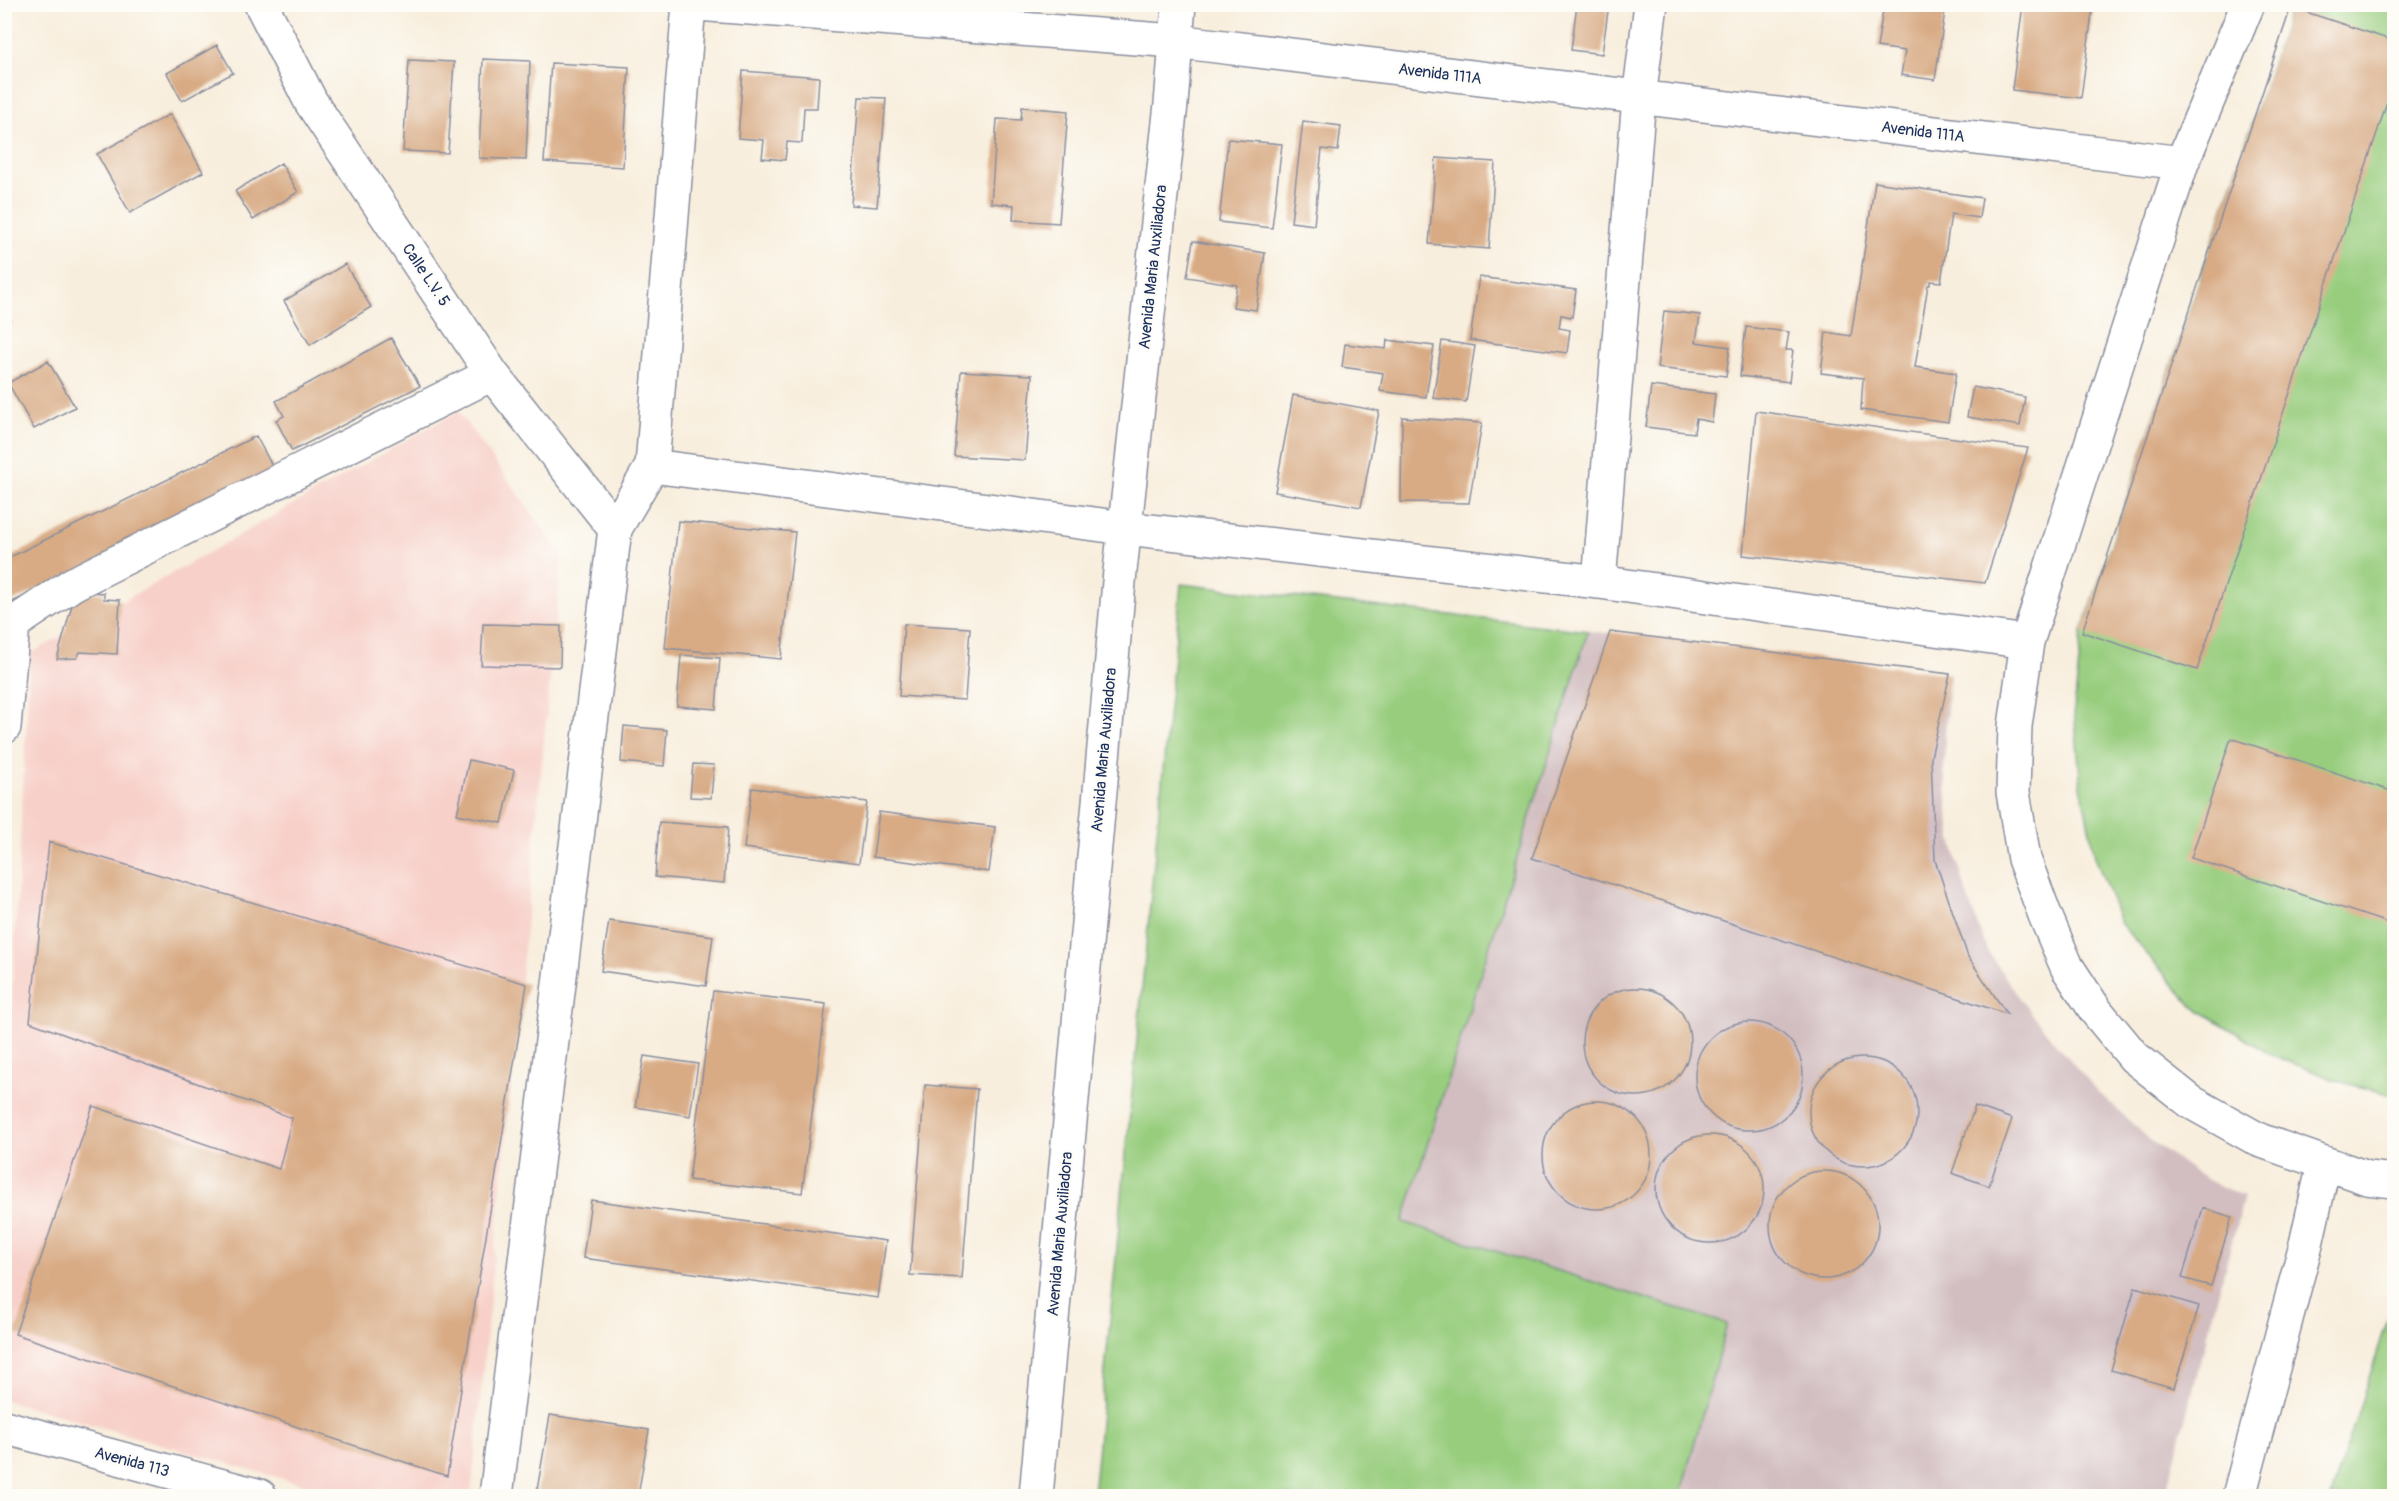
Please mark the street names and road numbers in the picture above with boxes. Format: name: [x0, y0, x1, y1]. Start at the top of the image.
street label: Avenida 111A: [1397, 59, 1483, 89]
street label: Avenida 111A: [1880, 117, 1966, 147]
street label: Avenida Maria Auxiliadora: [1134, 184, 1172, 350]
street label: Calle L.V. 5: [398, 240, 454, 310]
street label: Avenida Maria Auxiliadora: [1087, 667, 1121, 833]
street label: Avenida Maria Auxiliadora: [1043, 1151, 1077, 1317]
street label: Avenida 113: [93, 1442, 171, 1482]

